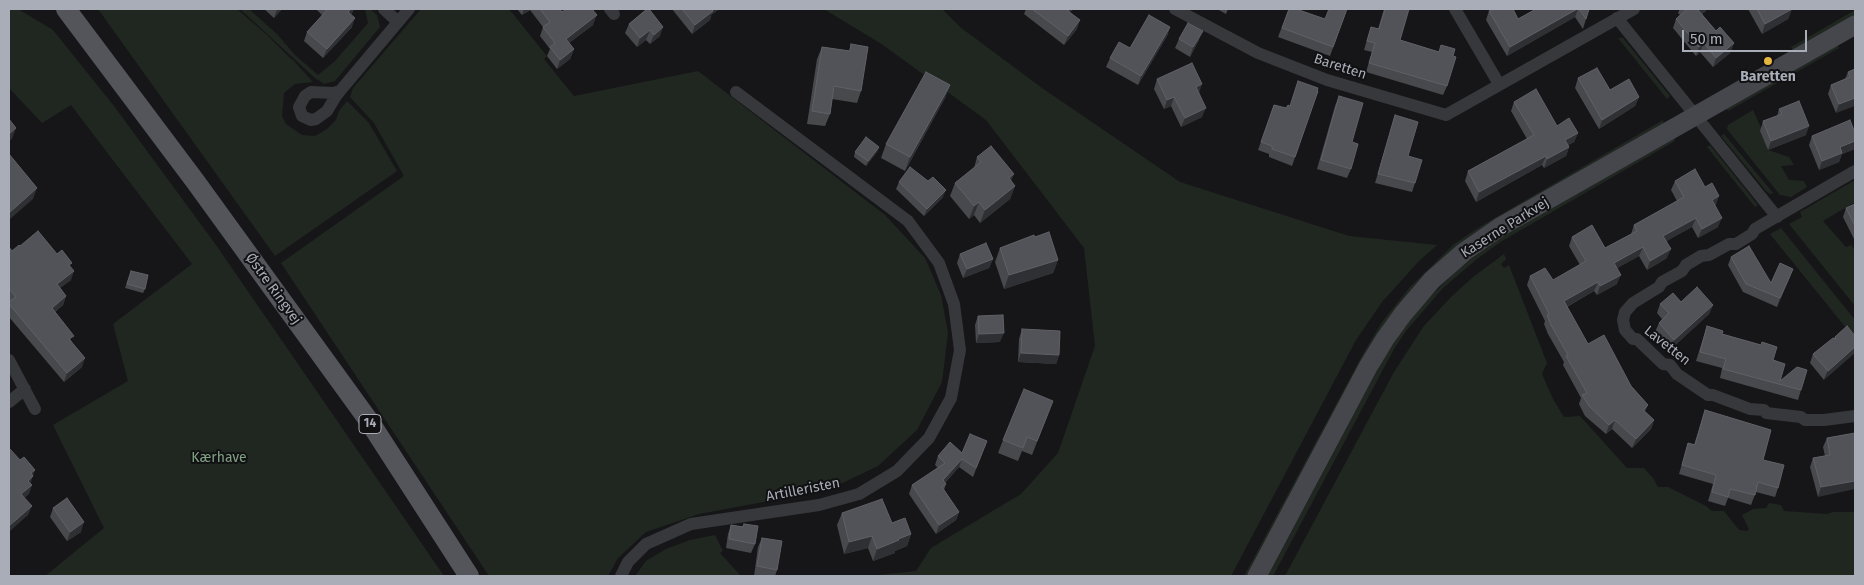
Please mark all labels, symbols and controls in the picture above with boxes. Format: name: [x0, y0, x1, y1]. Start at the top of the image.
scale bar: [1684, 20, 1809, 52]
text: 50 m: [1690, 30, 1723, 48]
street label: Baretten: [1312, 51, 1368, 83]
marker: Baretten: [1762, 55, 1774, 67]
place label: Baretten: [1740, 69, 1796, 85]
street label: Kaserne Parkvej: [1458, 194, 1552, 262]
street label: Østre Ringvej: [242, 250, 304, 328]
street label: Lavetten: [1640, 323, 1694, 369]
road number: 14: [359, 414, 381, 434]
park label: Kærhave: [191, 450, 247, 466]
street label: Artilleristen: [765, 475, 841, 505]

